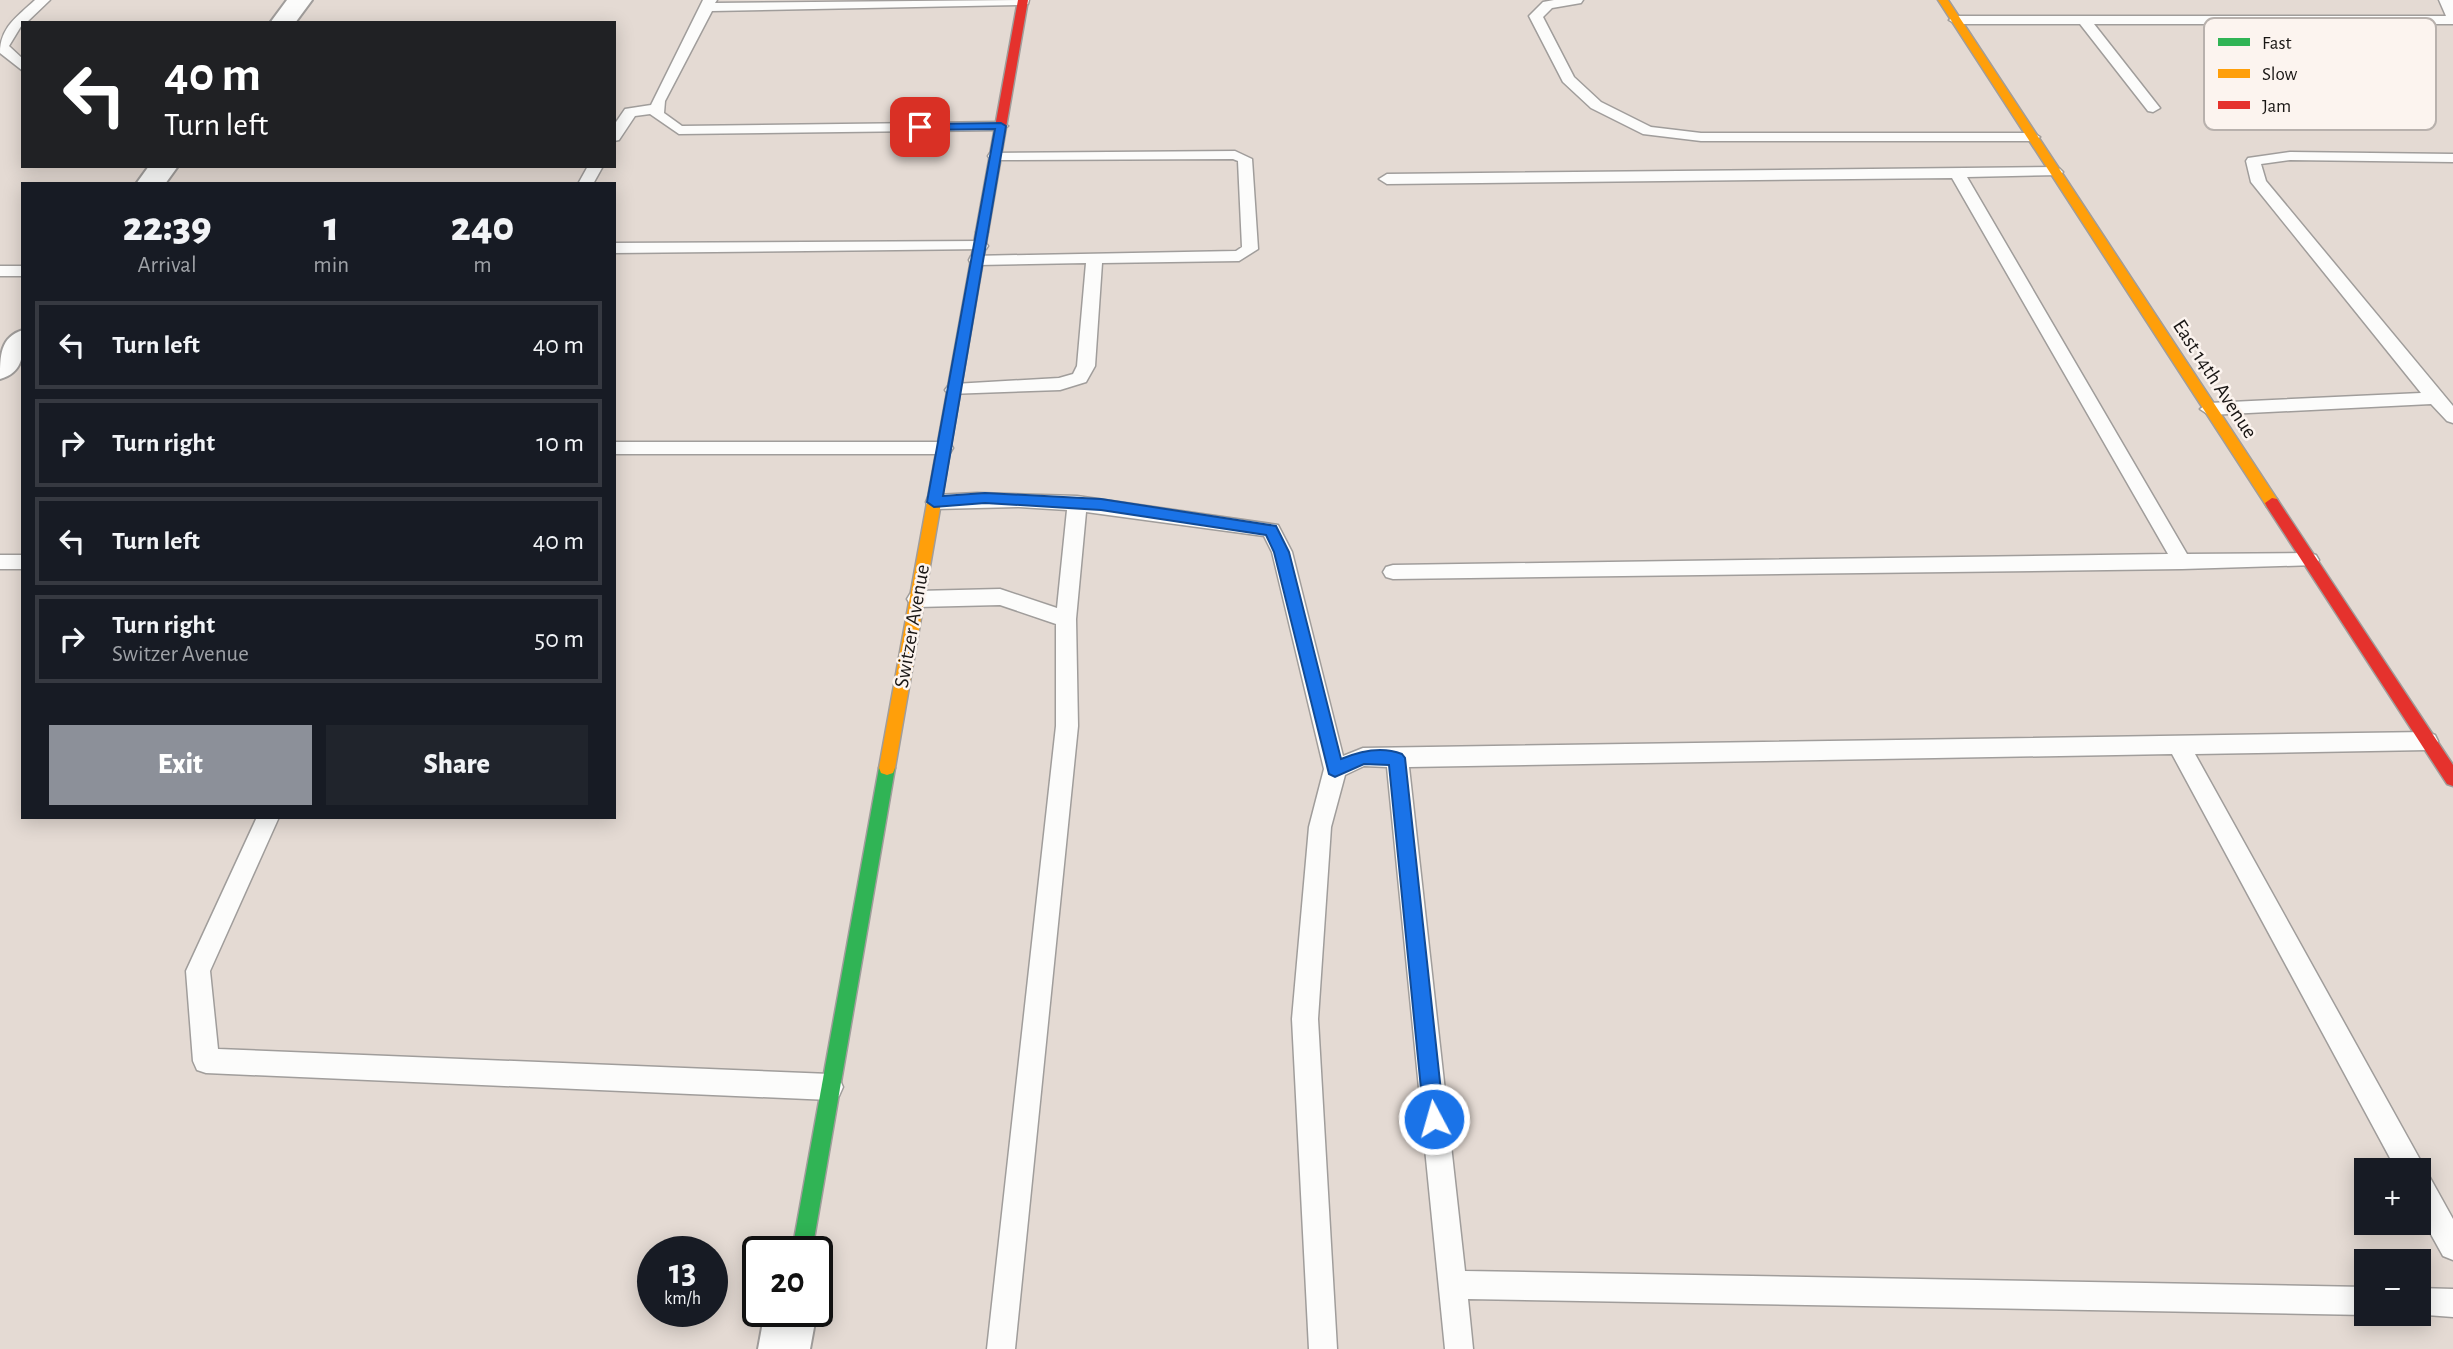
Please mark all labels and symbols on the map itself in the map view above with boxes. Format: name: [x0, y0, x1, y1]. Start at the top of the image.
legend: [2204, 18, 2436, 130]
text: Fast: [2262, 34, 2292, 53]
text: Slow: [2262, 65, 2298, 84]
pin: [890, 97, 950, 157]
text: Jam: [2262, 97, 2291, 116]
street label: East 14th Avenue: [2169, 316, 2261, 442]
street label: Switzer Avenue: [891, 563, 933, 689]
position arrow: [1397, 1082, 1471, 1156]
speed limit sign: 20: [742, 1236, 833, 1327]

